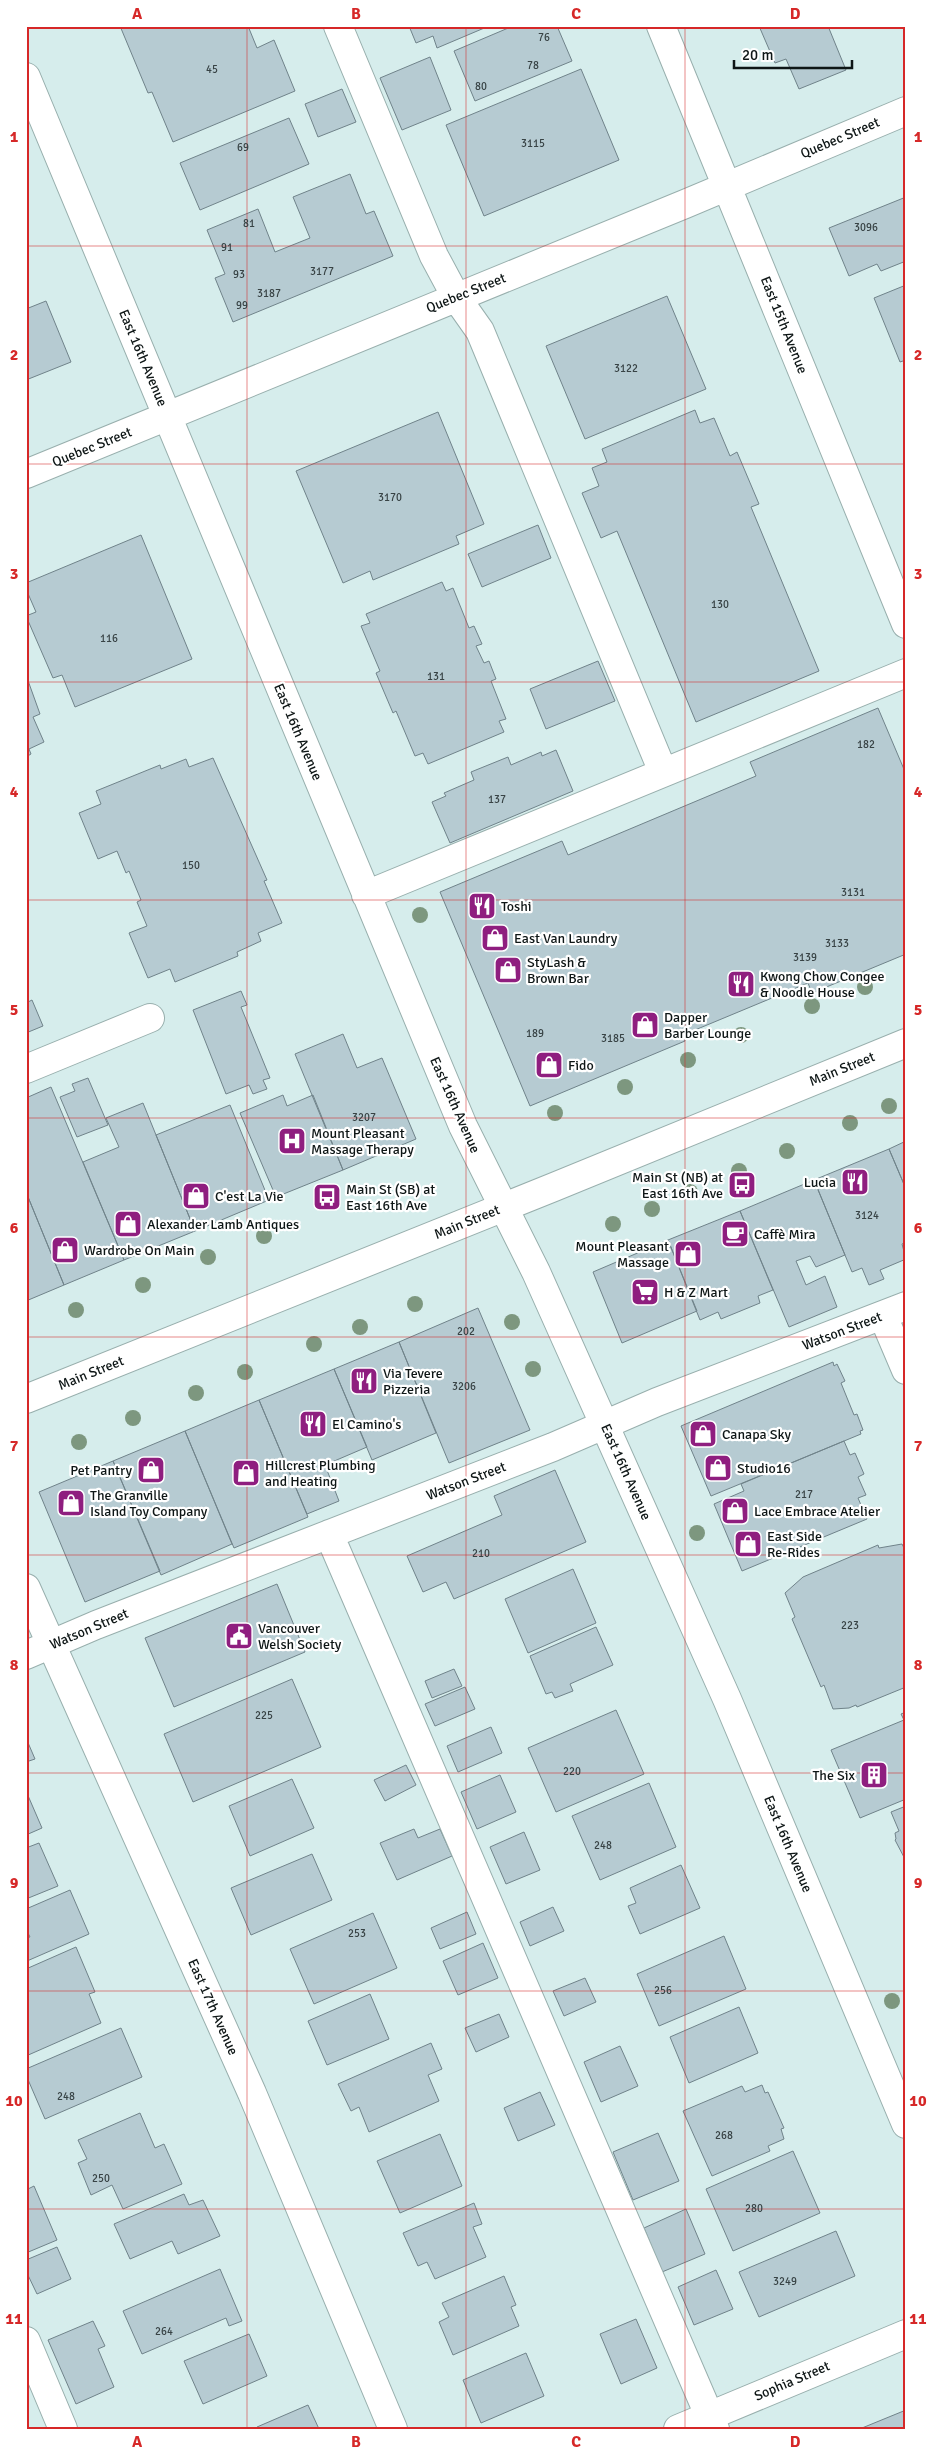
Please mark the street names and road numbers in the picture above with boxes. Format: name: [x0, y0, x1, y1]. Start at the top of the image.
street label: Quebec Street: [798, 114, 882, 162]
street label: Quebec Street: [424, 269, 508, 317]
street label: East 15th Avenue: [757, 274, 811, 376]
street label: East 16th Avenue: [115, 307, 171, 409]
street label: Quebec Street: [50, 423, 134, 471]
street label: East 16th Avenue: [270, 681, 326, 783]
street label: Main Street: [807, 1048, 877, 1090]
street label: East 16th Avenue: [426, 1054, 484, 1156]
street label: Main Street: [432, 1201, 502, 1243]
street label: Watson Street: [800, 1308, 884, 1354]
street label: Main Street: [56, 1352, 126, 1394]
street label: East 16th Avenue: [597, 1421, 655, 1523]
street label: Watson Street: [424, 1458, 508, 1504]
street label: Watson Street: [47, 1605, 131, 1653]
street label: East 16th Avenue: [760, 1793, 816, 1895]
street label: East 17th Avenue: [184, 1956, 242, 2058]
street label: Sophia Street: [752, 2357, 832, 2405]

